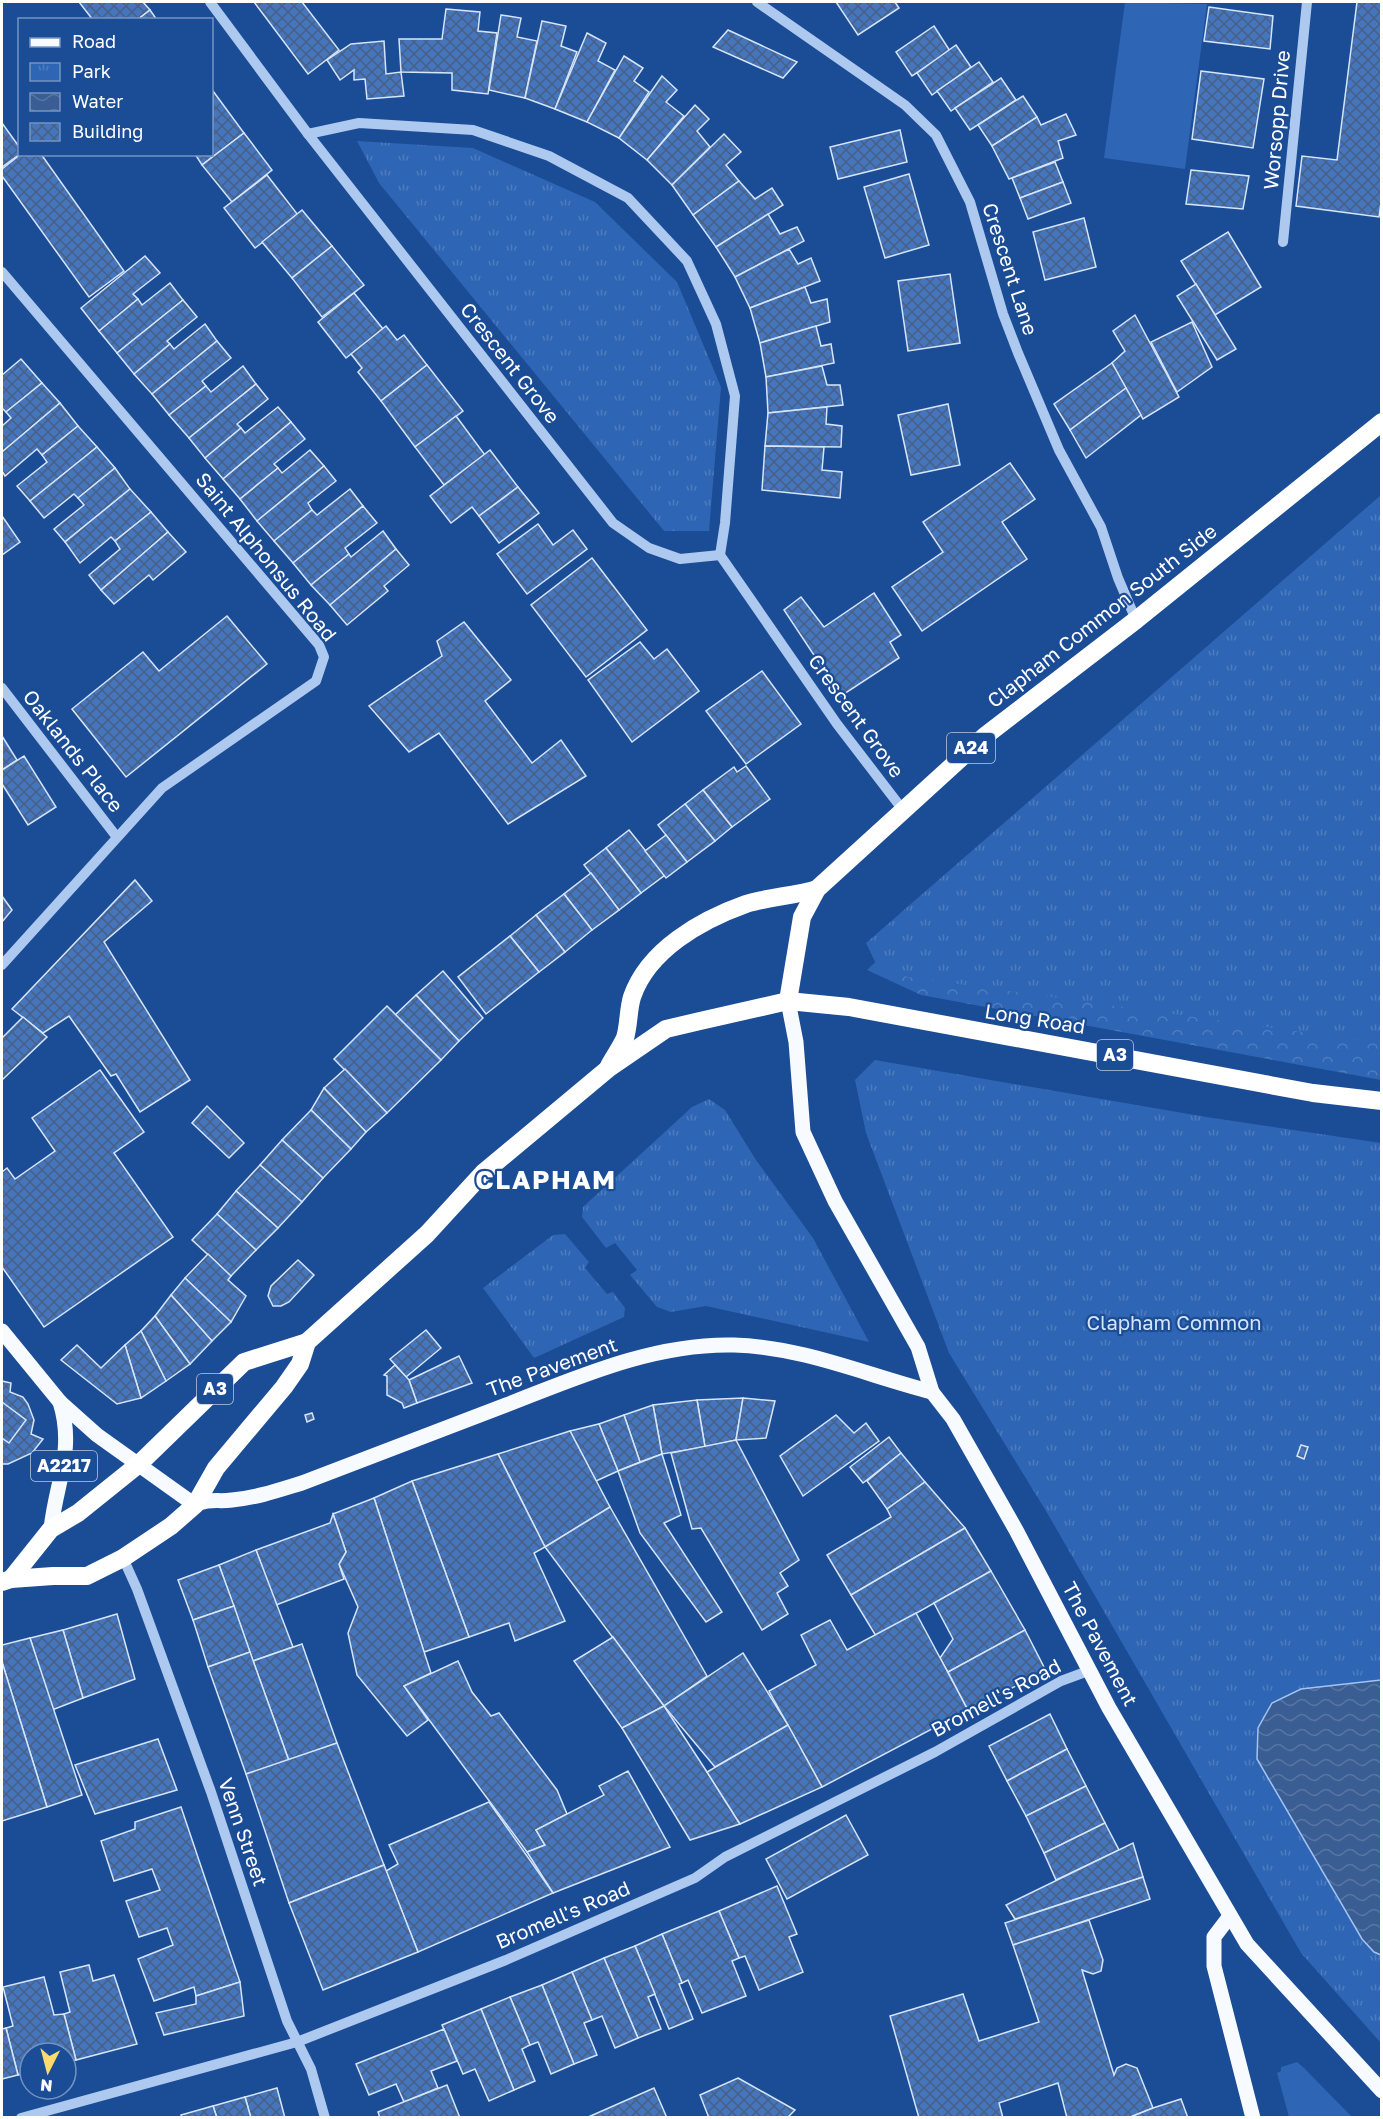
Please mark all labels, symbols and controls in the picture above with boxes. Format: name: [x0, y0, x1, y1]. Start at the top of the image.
legend: [18, 18, 213, 156]
text: Road: [72, 30, 116, 52]
street label: Worsopp Drive: [1258, 49, 1294, 191]
text: Park: [72, 60, 111, 82]
text: Water: [72, 90, 123, 112]
text: Building: [72, 120, 143, 142]
street label: Crescent Lane: [978, 199, 1044, 338]
street label: Crescent Grove: [456, 297, 565, 428]
street label: Saint Alphonsus Road: [191, 467, 342, 646]
street label: Clapham Common South Side: [982, 518, 1221, 712]
street label: Crescent Grove: [804, 649, 910, 782]
street label: Oaklands Place: [19, 684, 129, 816]
road number: A24: [947, 733, 995, 763]
street label: Long Road: [983, 998, 1087, 1038]
road number: A3: [1097, 1040, 1133, 1070]
district label: CLAPHAM: [475, 1164, 617, 1195]
park label: Clapham Common: [1086, 1310, 1262, 1334]
street label: The Pavement: [483, 1331, 620, 1401]
road number: A3: [197, 1374, 233, 1404]
road number: A2217: [31, 1451, 97, 1481]
street label: The Pavement: [1058, 1577, 1144, 1710]
street label: Bromell's Road: [927, 1653, 1064, 1741]
street label: Venn Street: [214, 1775, 274, 1889]
street label: Bromell's Road: [492, 1875, 633, 1953]
north arrow: [18, 2041, 78, 2101]
text: N: [39, 2075, 54, 2096]

